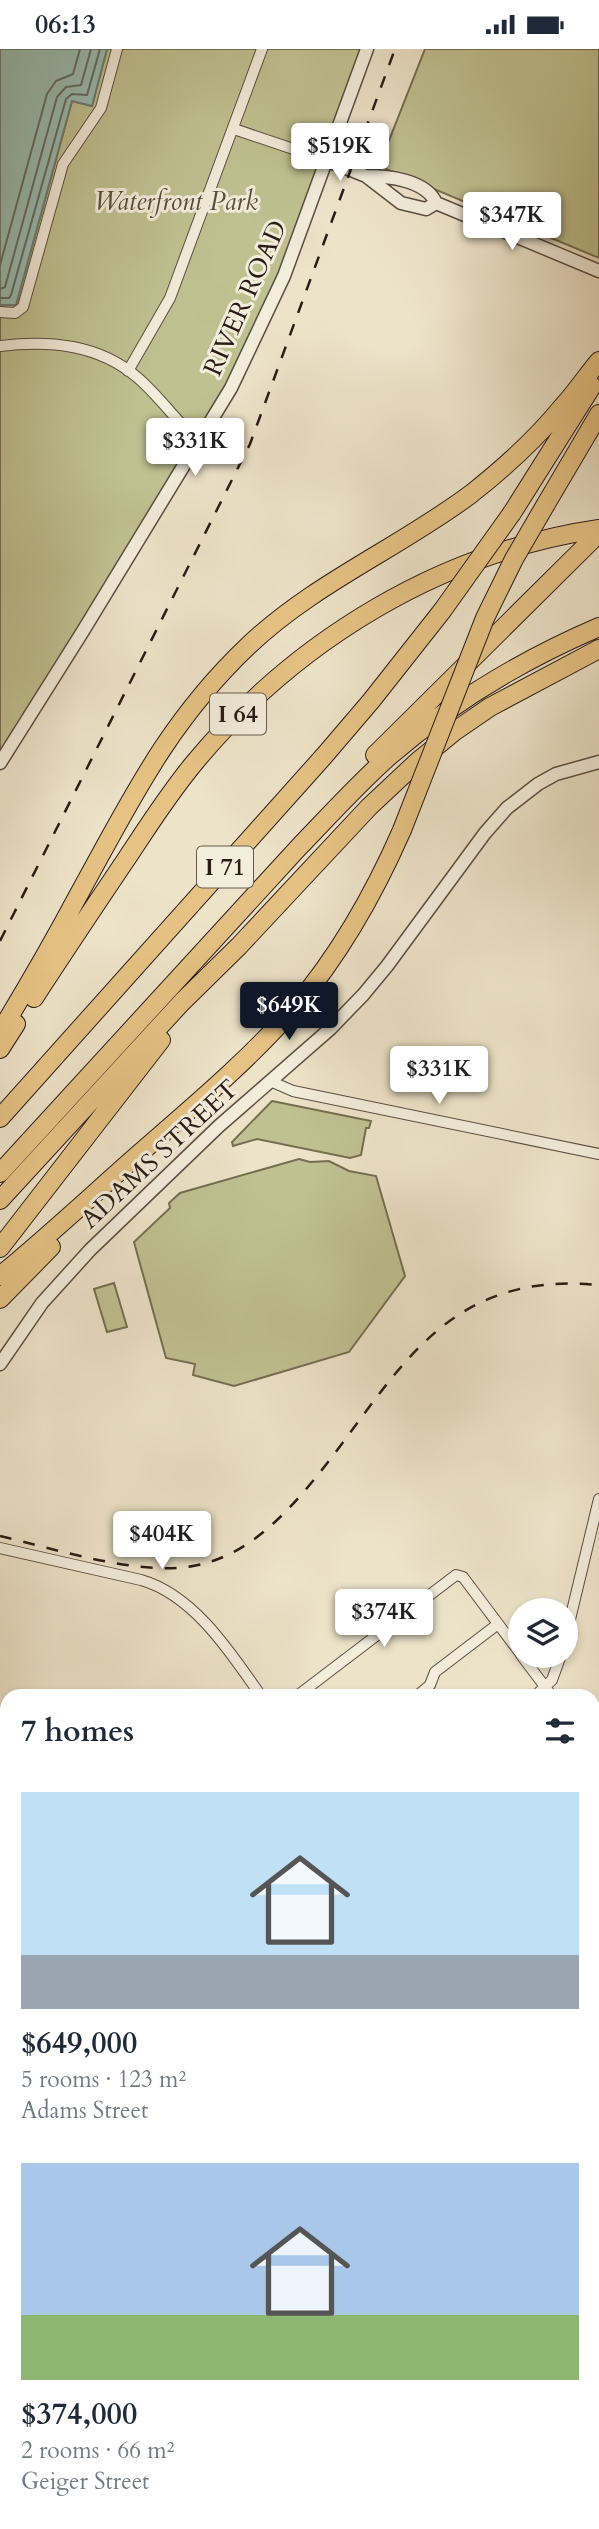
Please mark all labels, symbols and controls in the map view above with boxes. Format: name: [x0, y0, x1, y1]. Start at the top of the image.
text: 06:13: [35, 7, 96, 42]
pin: $519K: [291, 123, 389, 183]
text: $519K: [307, 130, 373, 161]
park label: Waterfront Park: [94, 184, 258, 219]
pin: $347K: [463, 193, 561, 252]
text: $347K: [479, 199, 545, 230]
street label: RIVER ROAD: [195, 215, 295, 381]
pin: $331K: [146, 419, 244, 478]
text: $331K: [162, 425, 228, 456]
road number: I 64: [210, 693, 266, 735]
road number: I 71: [197, 847, 253, 887]
pin: $649K: [240, 983, 338, 1042]
text: $649K: [256, 989, 322, 1020]
pin: $331K: [390, 1047, 488, 1106]
text: $331K: [406, 1053, 472, 1084]
street label: ADAMS STREET: [73, 1072, 245, 1236]
pin: $404K: [113, 1511, 211, 1571]
text: $404K: [129, 1518, 195, 1549]
pin: $374K: [335, 1589, 433, 1649]
text: $374K: [351, 1596, 417, 1627]
map controls: [508, 1598, 578, 1668]
button: layers: [508, 1598, 578, 1668]
text: 7 homes: [21, 1711, 134, 1752]
icon: filters: [541, 1712, 579, 1750]
icon: home: [237, 1837, 363, 1963]
text: $649,000: [21, 2023, 137, 2064]
text: 5 rooms · 123 m²: [21, 2064, 186, 2095]
text: Adams Street: [21, 2095, 148, 2126]
icon: home: [237, 2208, 363, 2334]
text: $374,000: [21, 2394, 137, 2435]
text: 2 rooms · 66 m²: [21, 2435, 174, 2466]
text: Geiger Street: [21, 2466, 149, 2497]

